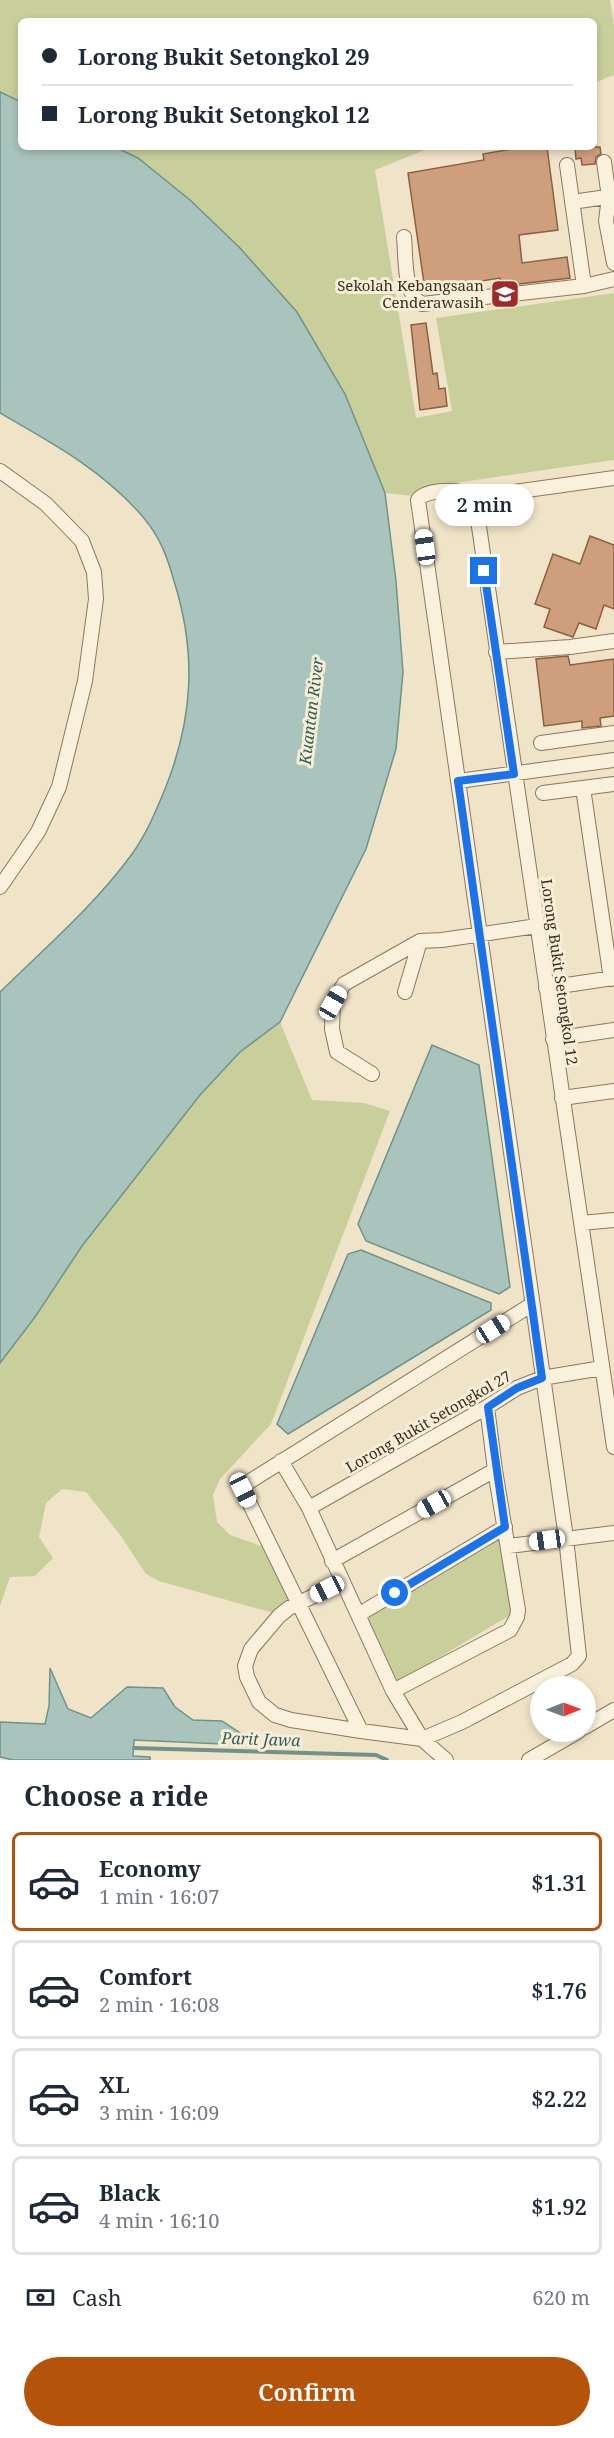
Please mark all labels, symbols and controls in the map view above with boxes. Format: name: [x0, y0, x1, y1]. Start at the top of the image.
text: Lorong Bukit Setongkol 29: [78, 41, 370, 71]
text: Lorong Bukit Setongkol 12: [78, 99, 370, 129]
place label: Sekolah Kebangsaan Cenderawasih: [337, 275, 484, 312]
school or university icon: Sekolah Kebangsaan Cenderawasih: [489, 278, 521, 310]
callout: 2 min: [434, 484, 534, 526]
text: 2 min: [457, 491, 512, 518]
car: [414, 528, 436, 566]
route end: [470, 557, 497, 584]
water label: Kuantan River: [293, 656, 329, 767]
street label: Lorong Bukit Setongkol 12: [537, 878, 583, 1066]
car: [316, 983, 350, 1023]
car: [473, 1312, 513, 1346]
street label: Lorong Bukit Setongkol 27: [342, 1365, 514, 1477]
car: [227, 1470, 259, 1510]
car: [414, 1487, 454, 1521]
car: [528, 1529, 566, 1551]
car: [307, 1573, 347, 1605]
route start: [381, 1579, 408, 1606]
north arrow: [530, 1676, 596, 1742]
map controls: [530, 1676, 596, 1742]
water label: Parit Jawa: [220, 1727, 302, 1751]
text: Choose a ride: [24, 1777, 209, 1814]
text: Economy: [99, 1853, 201, 1883]
icon: car: [27, 1855, 81, 1909]
text: $1.31: [531, 1867, 587, 1897]
text: 1 min · 16:07: [99, 1883, 219, 1910]
text: Comfort: [99, 1961, 192, 1991]
icon: car: [27, 1963, 81, 2017]
text: $1.76: [531, 1975, 587, 2005]
text: 2 min · 16:08: [99, 1991, 219, 2018]
text: XL: [99, 2069, 130, 2099]
icon: car: [27, 2071, 81, 2125]
text: $2.22: [531, 2083, 587, 2113]
text: 3 min · 16:09: [99, 2099, 219, 2126]
text: Black: [99, 2177, 160, 2207]
icon: car: [27, 2179, 81, 2233]
text: $1.92: [531, 2191, 587, 2221]
text: 4 min · 16:10: [99, 2207, 219, 2234]
icon: cash: [24, 2281, 57, 2314]
text: Cash: [72, 2282, 122, 2312]
text: 620 m: [532, 2284, 590, 2311]
button: Confirm: [24, 2357, 590, 2426]

